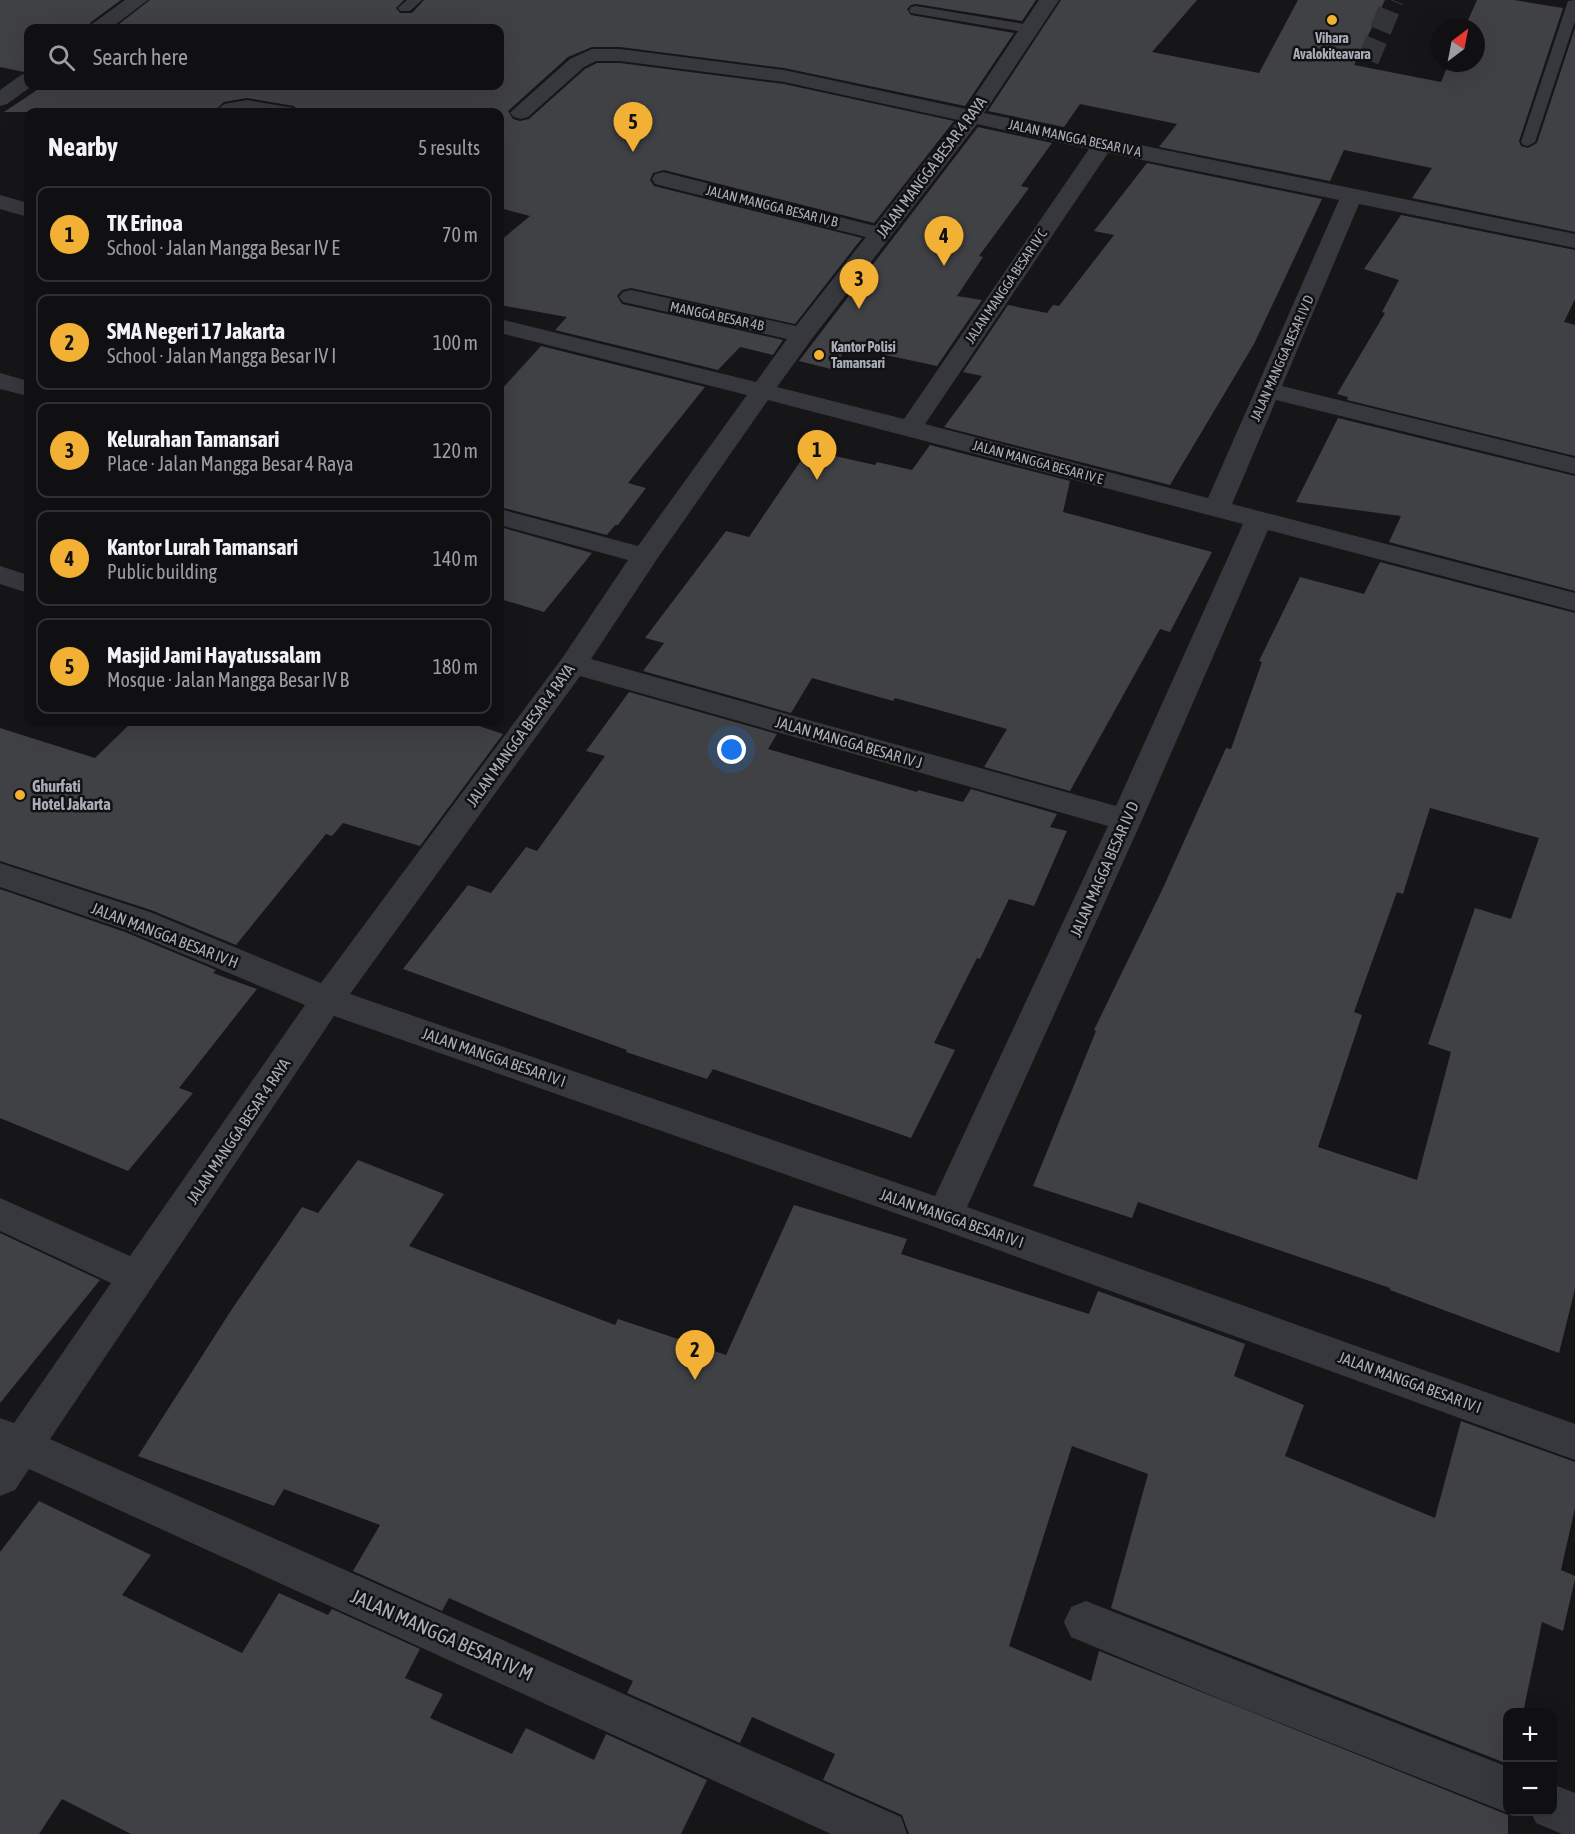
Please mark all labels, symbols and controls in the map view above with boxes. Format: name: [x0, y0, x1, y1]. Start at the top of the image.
marker: Vihara Avalokiteavara: [1325, 13, 1339, 27]
north arrow: [1431, 18, 1485, 72]
search box: [24, 24, 504, 90]
place label: Vihara Avalokiteavara: [1292, 30, 1371, 62]
icon: search: [45, 41, 78, 74]
text: Search here: [93, 44, 188, 70]
street label: JALAN MANGGA BESAR 4 RAYA: [872, 93, 990, 241]
pin: 5: [614, 102, 652, 152]
street label: JALAN MANGGA BESAR IV A: [1007, 116, 1143, 160]
text: Nearby: [48, 132, 118, 162]
text: 5 results: [418, 136, 480, 159]
street label: JALAN MANGGA BESAR IV B: [704, 182, 840, 230]
text: TK Erinoa: [107, 210, 183, 236]
pin: 4: [924, 216, 964, 266]
text: 1: [65, 223, 74, 246]
text: 70 m: [442, 223, 478, 246]
street label: JALAN MANGGA BESAR IV C: [962, 225, 1051, 346]
text: School · Jalan Mangga Besar IV E: [107, 236, 340, 259]
pin: 3: [840, 260, 878, 309]
street label: JALAN MANGGA BESAR IV D: [1247, 292, 1317, 424]
street label: MANGGA BESAR 4B: [669, 298, 766, 334]
text: SMA Negeri 17 Jakarta: [107, 318, 285, 344]
text: 2: [65, 331, 74, 354]
text: 100 m: [433, 331, 478, 354]
place label: Kantor Polisi Tamansari: [831, 339, 896, 371]
text: School · Jalan Mangga Besar IV I: [107, 344, 336, 367]
marker: Kantor Polisi Tamansari: [812, 348, 826, 362]
text: Kelurahan Tamansari: [107, 426, 279, 452]
pin: 1: [798, 430, 836, 480]
street label: JALAN MANGGA BESAR IV E: [971, 437, 1105, 487]
text: 3: [65, 439, 74, 462]
text: 120 m: [433, 439, 478, 462]
text: Place · Jalan Mangga Besar 4 Raya: [107, 452, 354, 475]
text: Kantor Lurah Tamansari: [107, 534, 298, 560]
text: 4: [65, 547, 74, 570]
text: 140 m: [433, 547, 478, 570]
text: Public building: [107, 560, 217, 583]
text: Masjid Jami Hayatussalam: [107, 642, 321, 668]
text: 5: [65, 655, 74, 678]
text: 180 m: [433, 655, 478, 678]
street label: JALAN MANGGA BESAR 4 RAYA: [462, 660, 578, 810]
text: Mosque · Jalan Mangga Besar IV B: [107, 668, 349, 691]
street label: JALAN MANGGA BESAR IV J: [773, 712, 925, 772]
your location: [717, 735, 746, 764]
place label: Ghurfati Hotel Jakarta: [32, 777, 111, 813]
marker: Ghurfati Hotel Jakarta: [13, 788, 27, 802]
street label: JALAN MAGGA BESAR IV D: [1066, 798, 1142, 940]
street label: JALAN MANGGA BESAR IV H: [89, 899, 241, 971]
street label: JALAN MANGGA BESAR IV I: [420, 1024, 568, 1090]
street label: JALAN MANGGA BESAR 4 RAYA: [183, 1055, 294, 1207]
street label: JALAN MANGGA BESAR IV I: [878, 1185, 1026, 1251]
pin: 2: [676, 1330, 714, 1380]
street label: JALAN MANGGA BESAR IV I: [1336, 1348, 1484, 1416]
street label: JALAN MANGGA BESAR IV M: [348, 1584, 537, 1685]
map controls: [1503, 1708, 1557, 1816]
button: +: [1503, 1708, 1557, 1762]
button: −: [1503, 1762, 1557, 1816]

